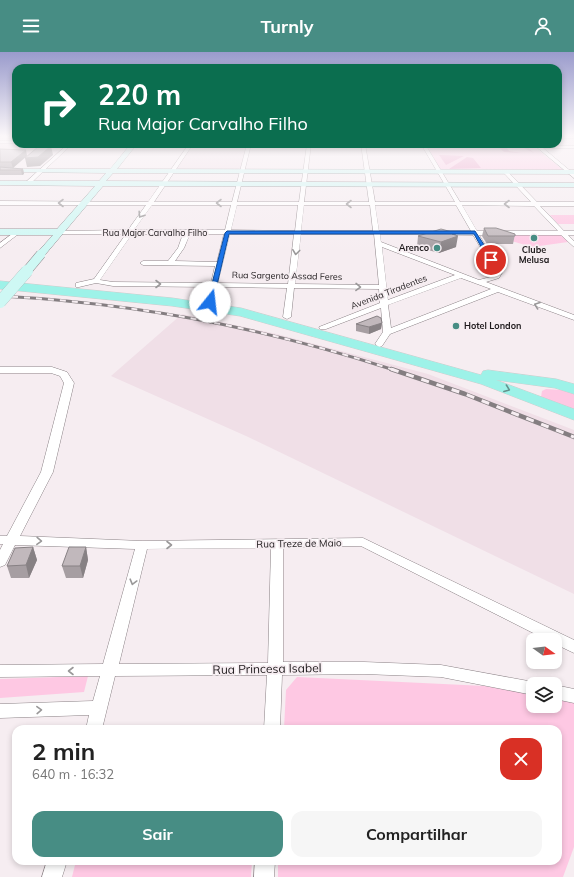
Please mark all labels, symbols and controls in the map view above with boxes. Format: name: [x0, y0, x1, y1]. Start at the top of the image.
icon: menu: [20, 15, 42, 37]
text: Turnly: [261, 15, 313, 38]
icon: person: [532, 15, 554, 37]
text: 220 m: [98, 77, 181, 112]
icon: right: [32, 80, 84, 132]
text: Rua Major Carvalho Filho: [98, 112, 308, 135]
one-way arrow: [58, 199, 64, 207]
one-way arrow: [216, 199, 222, 207]
one-way arrow: [346, 200, 352, 208]
one-way arrow: [504, 200, 510, 208]
one-way arrow: [138, 211, 146, 218]
street label: Rua Major Carvalho Filho: [103, 227, 207, 238]
marker: Clube Melusa: [529, 233, 539, 243]
place label: Arenco: [399, 242, 429, 253]
marker: Arenco: [432, 243, 442, 253]
pin: [474, 243, 508, 277]
place label: Clube Melusa: [519, 244, 550, 265]
one-way arrow: [292, 249, 301, 255]
icon: arrive: [480, 249, 502, 271]
street label: Rua Sargento Assad Feres: [232, 269, 342, 282]
street label: Avenida Tiradentes: [349, 272, 429, 311]
one-way arrow: [155, 280, 161, 288]
position arrow: [189, 281, 231, 323]
one-way arrow: [355, 282, 361, 291]
one-way arrow: [534, 301, 541, 309]
place label: Hotel London: [464, 320, 521, 331]
marker: Hotel London: [451, 321, 461, 331]
one-way arrow: [503, 384, 510, 393]
street label: Rua Treze de Maio: [256, 536, 342, 551]
one-way arrow: [36, 537, 42, 545]
one-way arrow: [166, 541, 172, 549]
one-way arrow: [129, 579, 137, 586]
north arrow: [526, 633, 562, 669]
map controls: [526, 633, 562, 713]
street label: Rua Princesa Isabel: [212, 660, 322, 677]
one-way arrow: [68, 667, 74, 675]
button: layers: [526, 677, 562, 713]
one-way arrow: [36, 705, 42, 714]
text: 2 min: [32, 736, 95, 766]
button: close: [500, 738, 542, 780]
text: 640 m · 16:32: [32, 766, 114, 782]
button: Sair: [32, 811, 283, 857]
button: Compartilhar: [291, 811, 542, 857]

